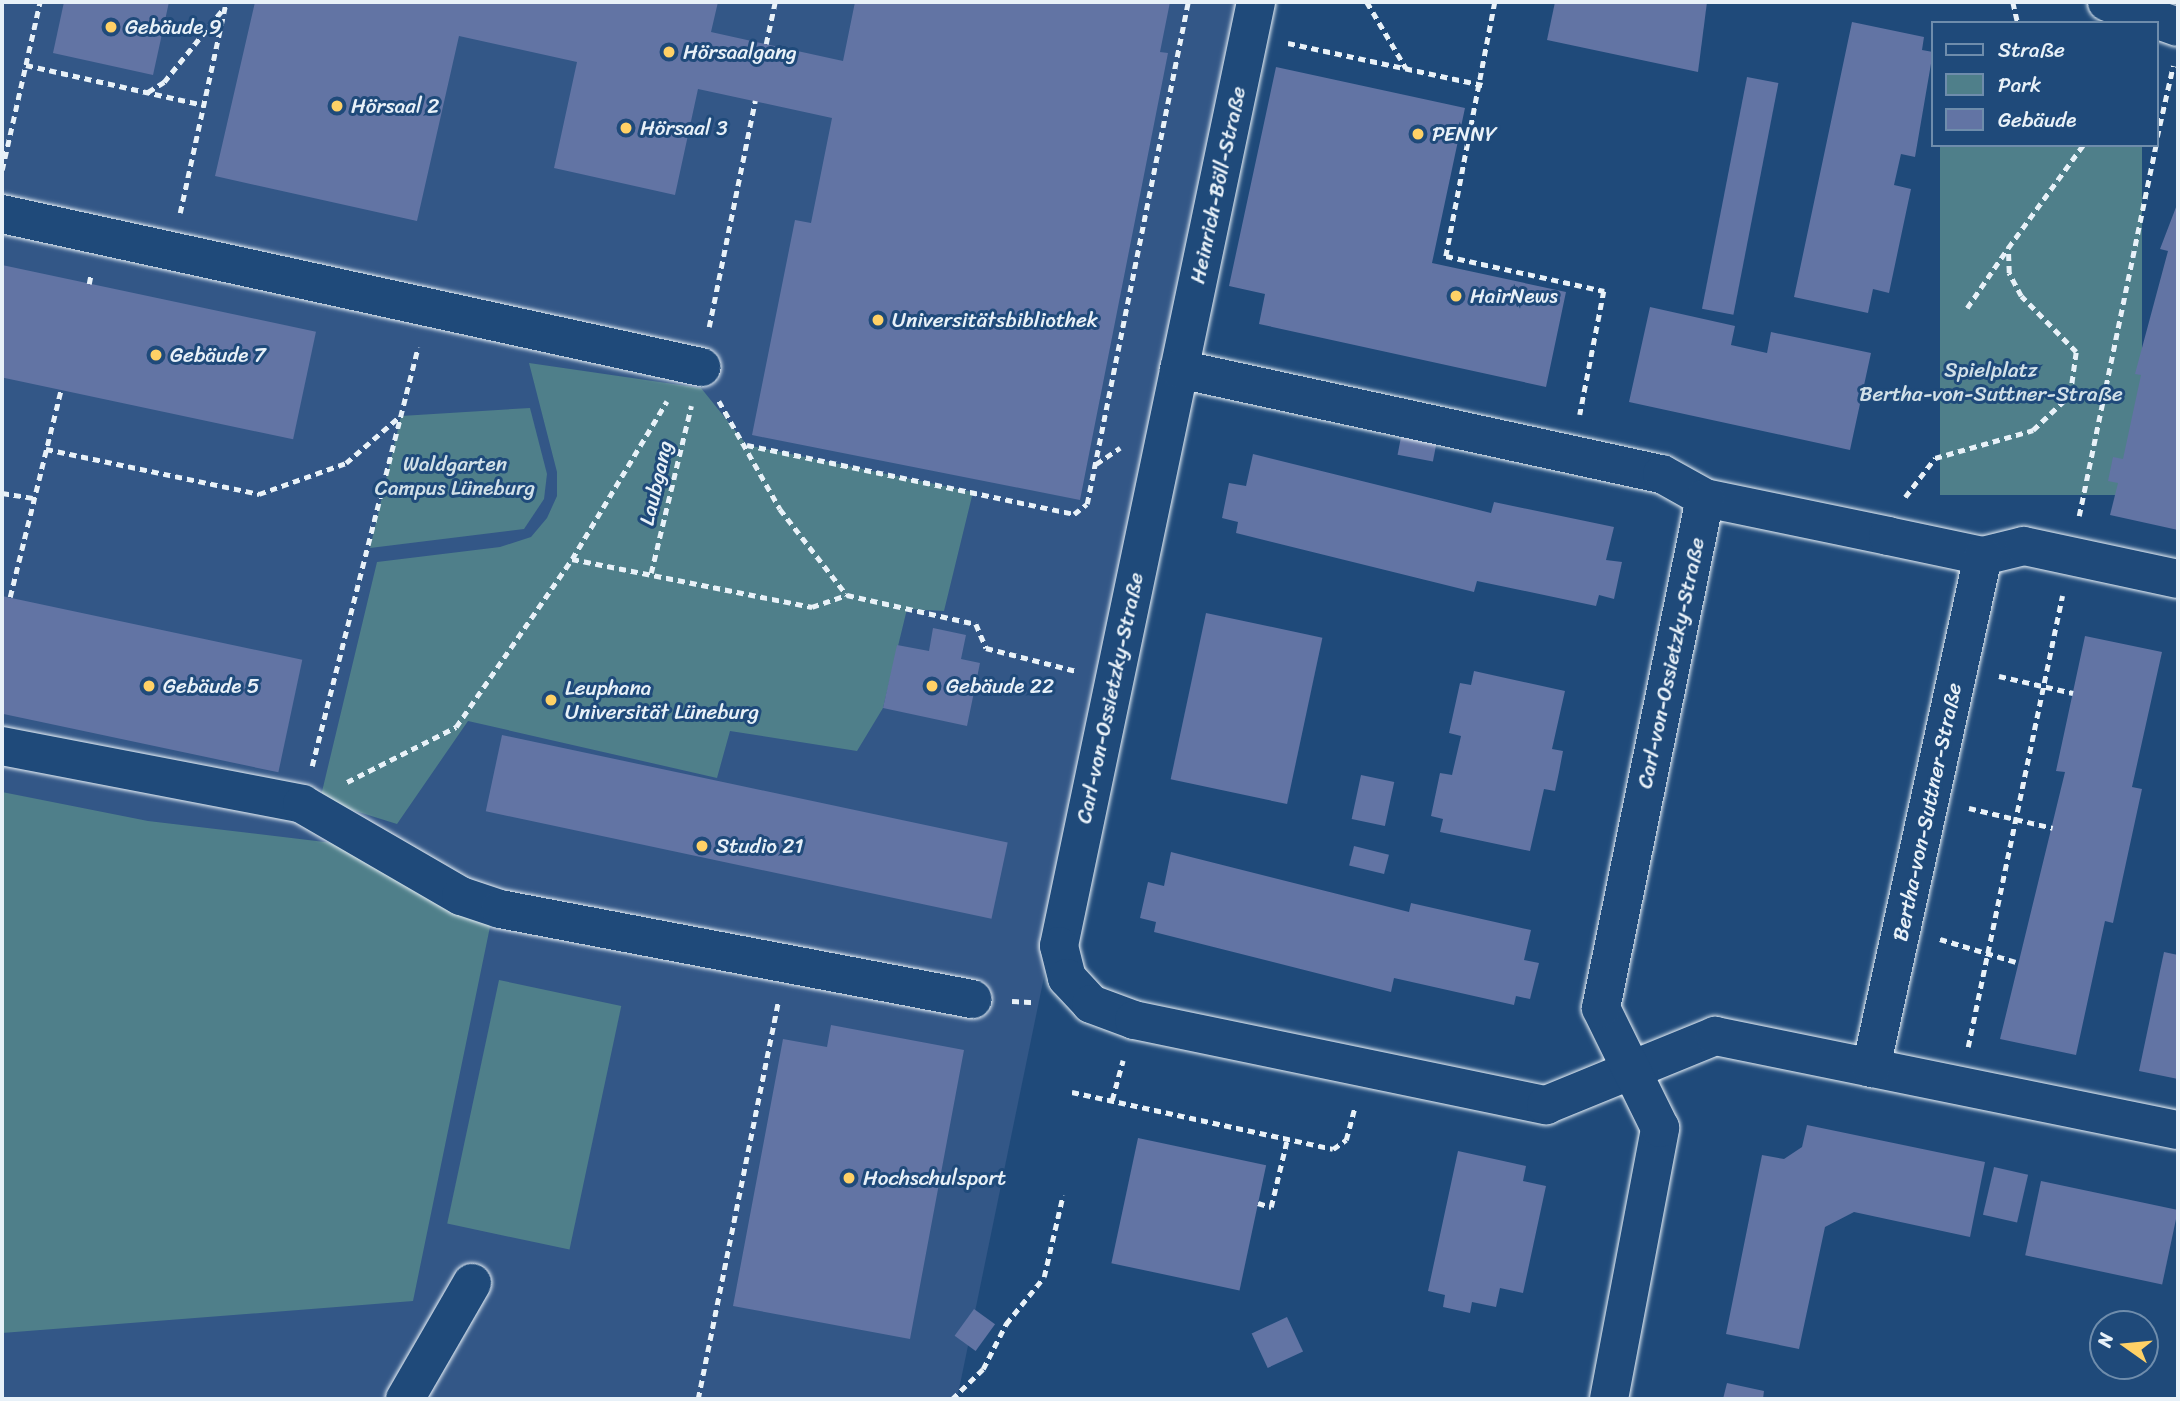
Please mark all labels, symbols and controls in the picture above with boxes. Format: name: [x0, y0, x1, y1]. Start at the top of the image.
place label: Gebäude 9: [125, 14, 222, 40]
marker: Gebäude 9: [103, 19, 119, 35]
legend: [1932, 21, 2159, 147]
text: Straße: [1998, 31, 2065, 69]
place label: Hörsaalgang: [683, 39, 797, 65]
marker: Hörsaalgang: [661, 44, 677, 60]
text: Park: [1998, 66, 2041, 104]
street label: Heinrich-Böll-Straße: [1185, 84, 1251, 286]
place label: Hörsaal 2: [351, 93, 439, 119]
marker: Hörsaal 2: [329, 98, 345, 114]
text: Gebäude: [1998, 101, 2076, 139]
place label: Hörsaal 3: [640, 115, 728, 141]
marker: Hörsaal 3: [618, 120, 634, 136]
place label: PENNY: [1432, 121, 1497, 147]
marker: PENNY: [1410, 126, 1426, 142]
place label: HairNews: [1470, 283, 1558, 309]
marker: HairNews: [1448, 288, 1464, 304]
place label: Universitätsbibliothek: [892, 307, 1098, 333]
marker: Universitätsbibliothek: [870, 312, 886, 328]
place label: Gebäude 7: [170, 342, 266, 368]
marker: Gebäude 7: [148, 347, 164, 363]
park label: Spielplatz Bertha-von-Suttner-Straße: [1859, 357, 2123, 407]
street label: Laubgang: [634, 438, 678, 528]
park label: Waldgarten Campus Lüneburg: [375, 451, 535, 501]
street label: Carl-von-Ossietzky-Straße: [1632, 535, 1710, 791]
street label: Carl-von-Ossietzky-Straße: [1071, 570, 1149, 826]
place label: Gebäude 5: [163, 673, 260, 699]
place label: Gebäude 22: [946, 673, 1054, 699]
place label: Leuphana Universität Lüneburg: [565, 675, 759, 725]
marker: Gebäude 5: [141, 678, 157, 694]
marker: Gebäude 22: [924, 678, 940, 694]
street label: Bertha-von-Suttner-Straße: [1887, 681, 1967, 943]
marker: Leuphana Universität Lüneburg: [543, 692, 559, 708]
place label: Studio 21: [716, 833, 803, 859]
marker: Studio 21: [694, 838, 710, 854]
place label: Hochschulsport: [863, 1165, 1006, 1191]
marker: Hochschulsport: [841, 1170, 857, 1186]
north arrow: [2089, 1310, 2159, 1380]
text: N: [2088, 1329, 2123, 1351]

